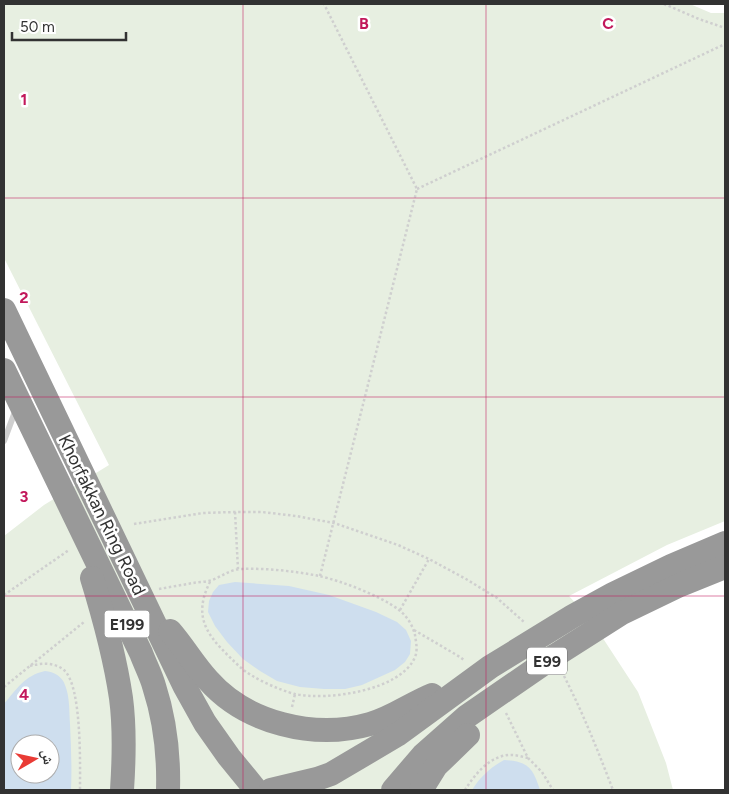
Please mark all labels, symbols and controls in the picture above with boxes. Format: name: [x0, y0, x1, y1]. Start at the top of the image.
scale bar: [12, 10, 126, 42]
text: B: [359, 14, 369, 33]
text: C: [602, 14, 614, 33]
text: 50 m: [20, 18, 55, 36]
text: 1: [21, 90, 27, 109]
text: 2: [19, 288, 29, 307]
street label: Khorfakkan Ring Road: [53, 431, 151, 599]
text: 3: [20, 487, 29, 506]
road number: E199: [104, 610, 150, 638]
road number: E99: [527, 648, 567, 674]
text: 4: [19, 685, 29, 704]
north arrow: [10, 734, 60, 784]
text: ش: [38, 748, 57, 766]

